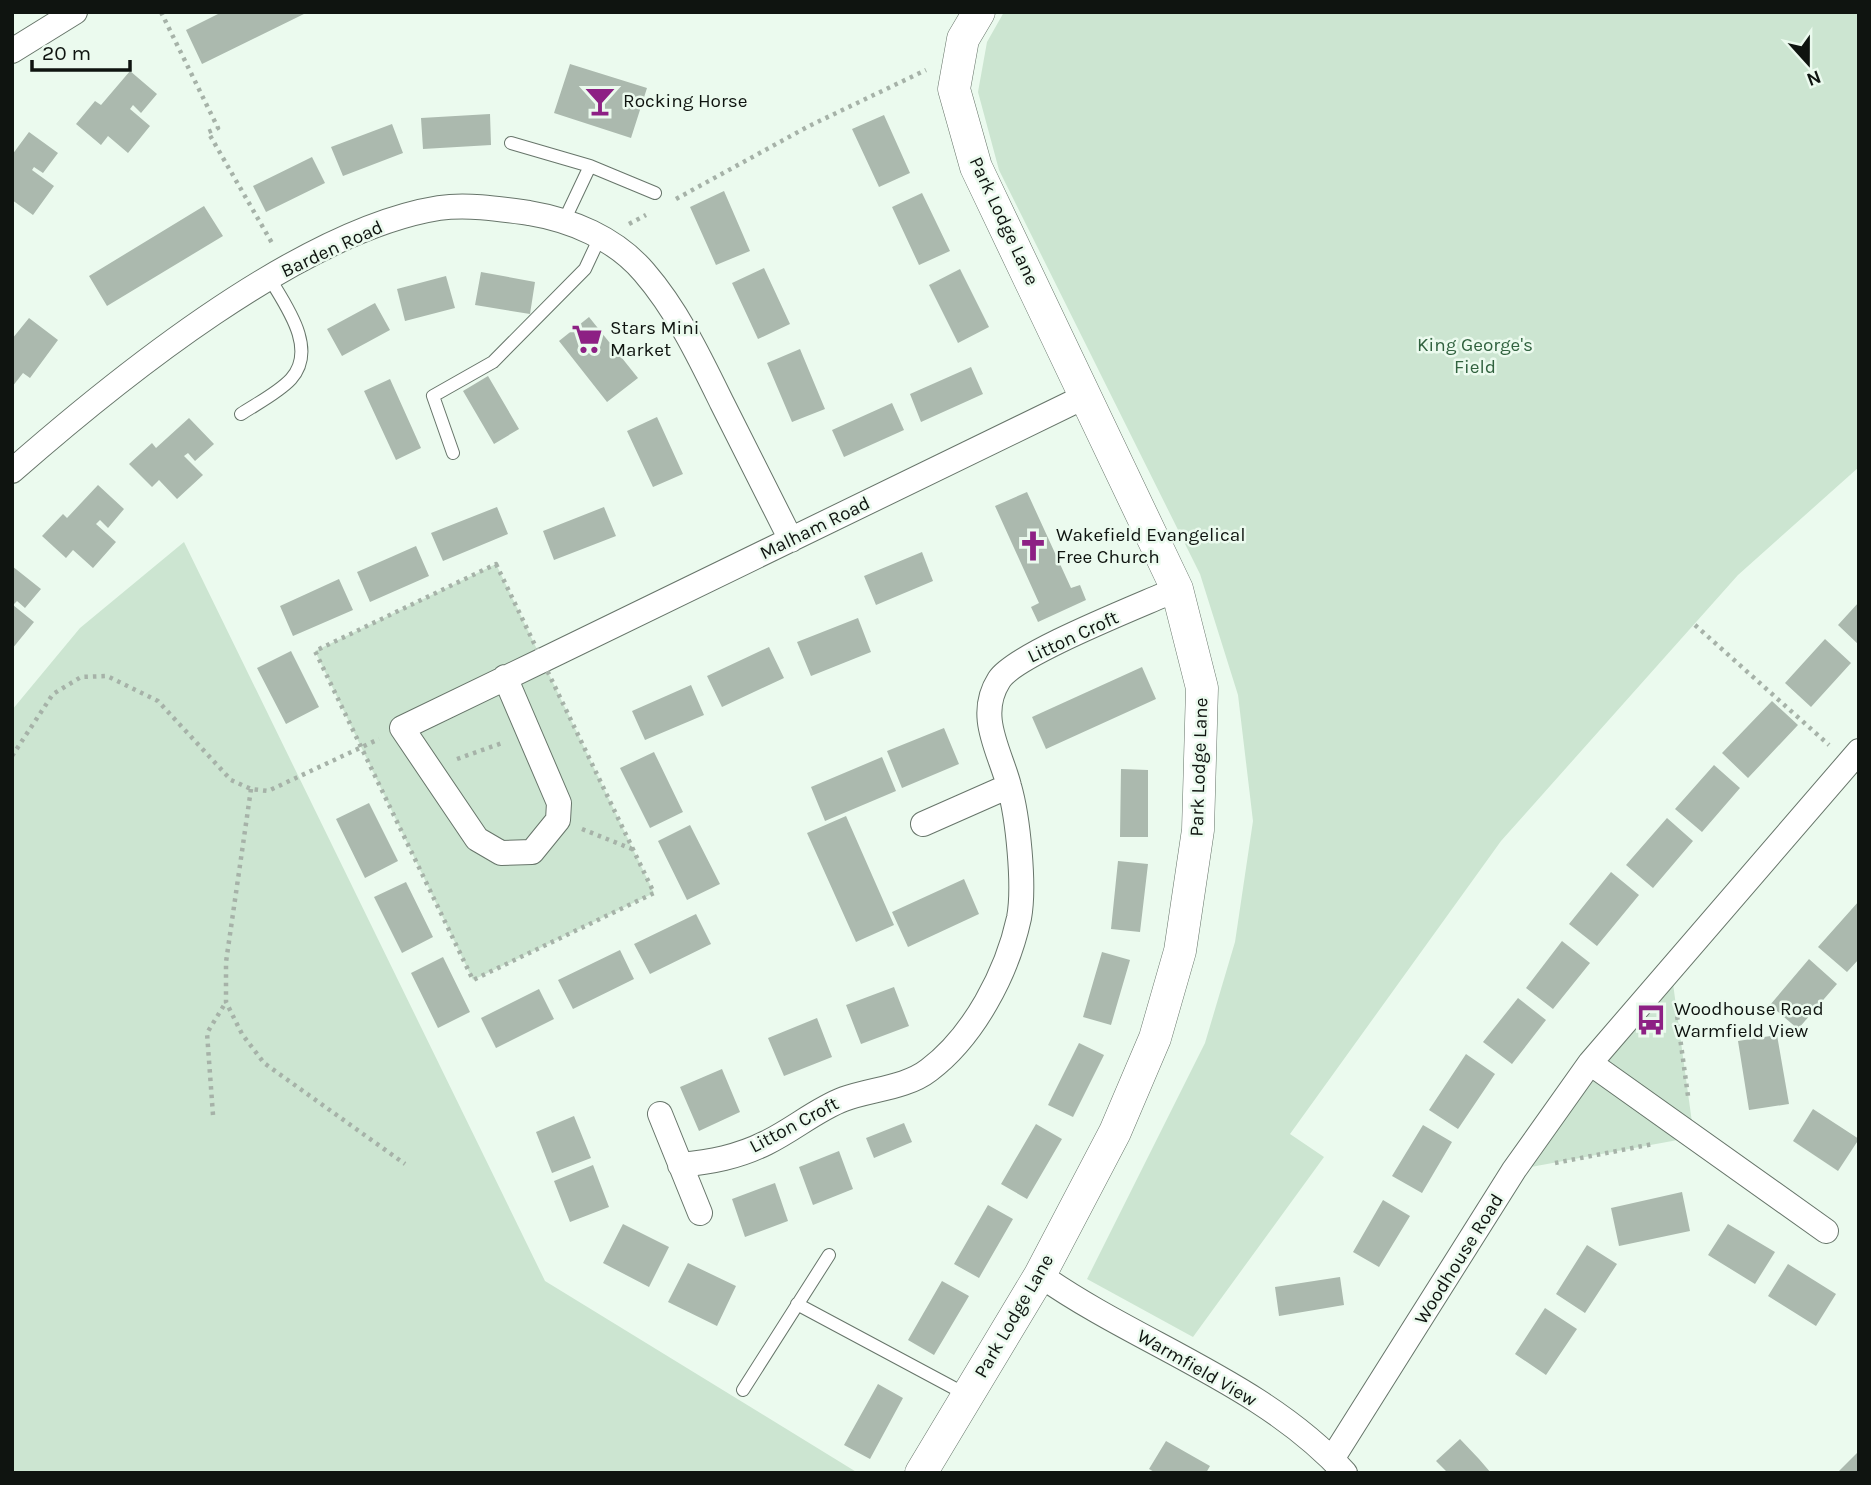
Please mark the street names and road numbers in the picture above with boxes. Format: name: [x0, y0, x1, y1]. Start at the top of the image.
street label: Park Lodge Lane: [965, 153, 1043, 289]
street label: Barden Road: [278, 216, 386, 282]
street label: Malham Road: [756, 492, 874, 564]
street label: Litton Croft: [1024, 606, 1122, 668]
street label: Park Lodge Lane: [1186, 697, 1212, 837]
street label: Litton Croft: [746, 1092, 842, 1158]
street label: Woodhouse Road: [1410, 1190, 1508, 1328]
street label: Park Lodge Lane: [970, 1250, 1058, 1382]
street label: Warmfield View: [1133, 1325, 1261, 1411]

